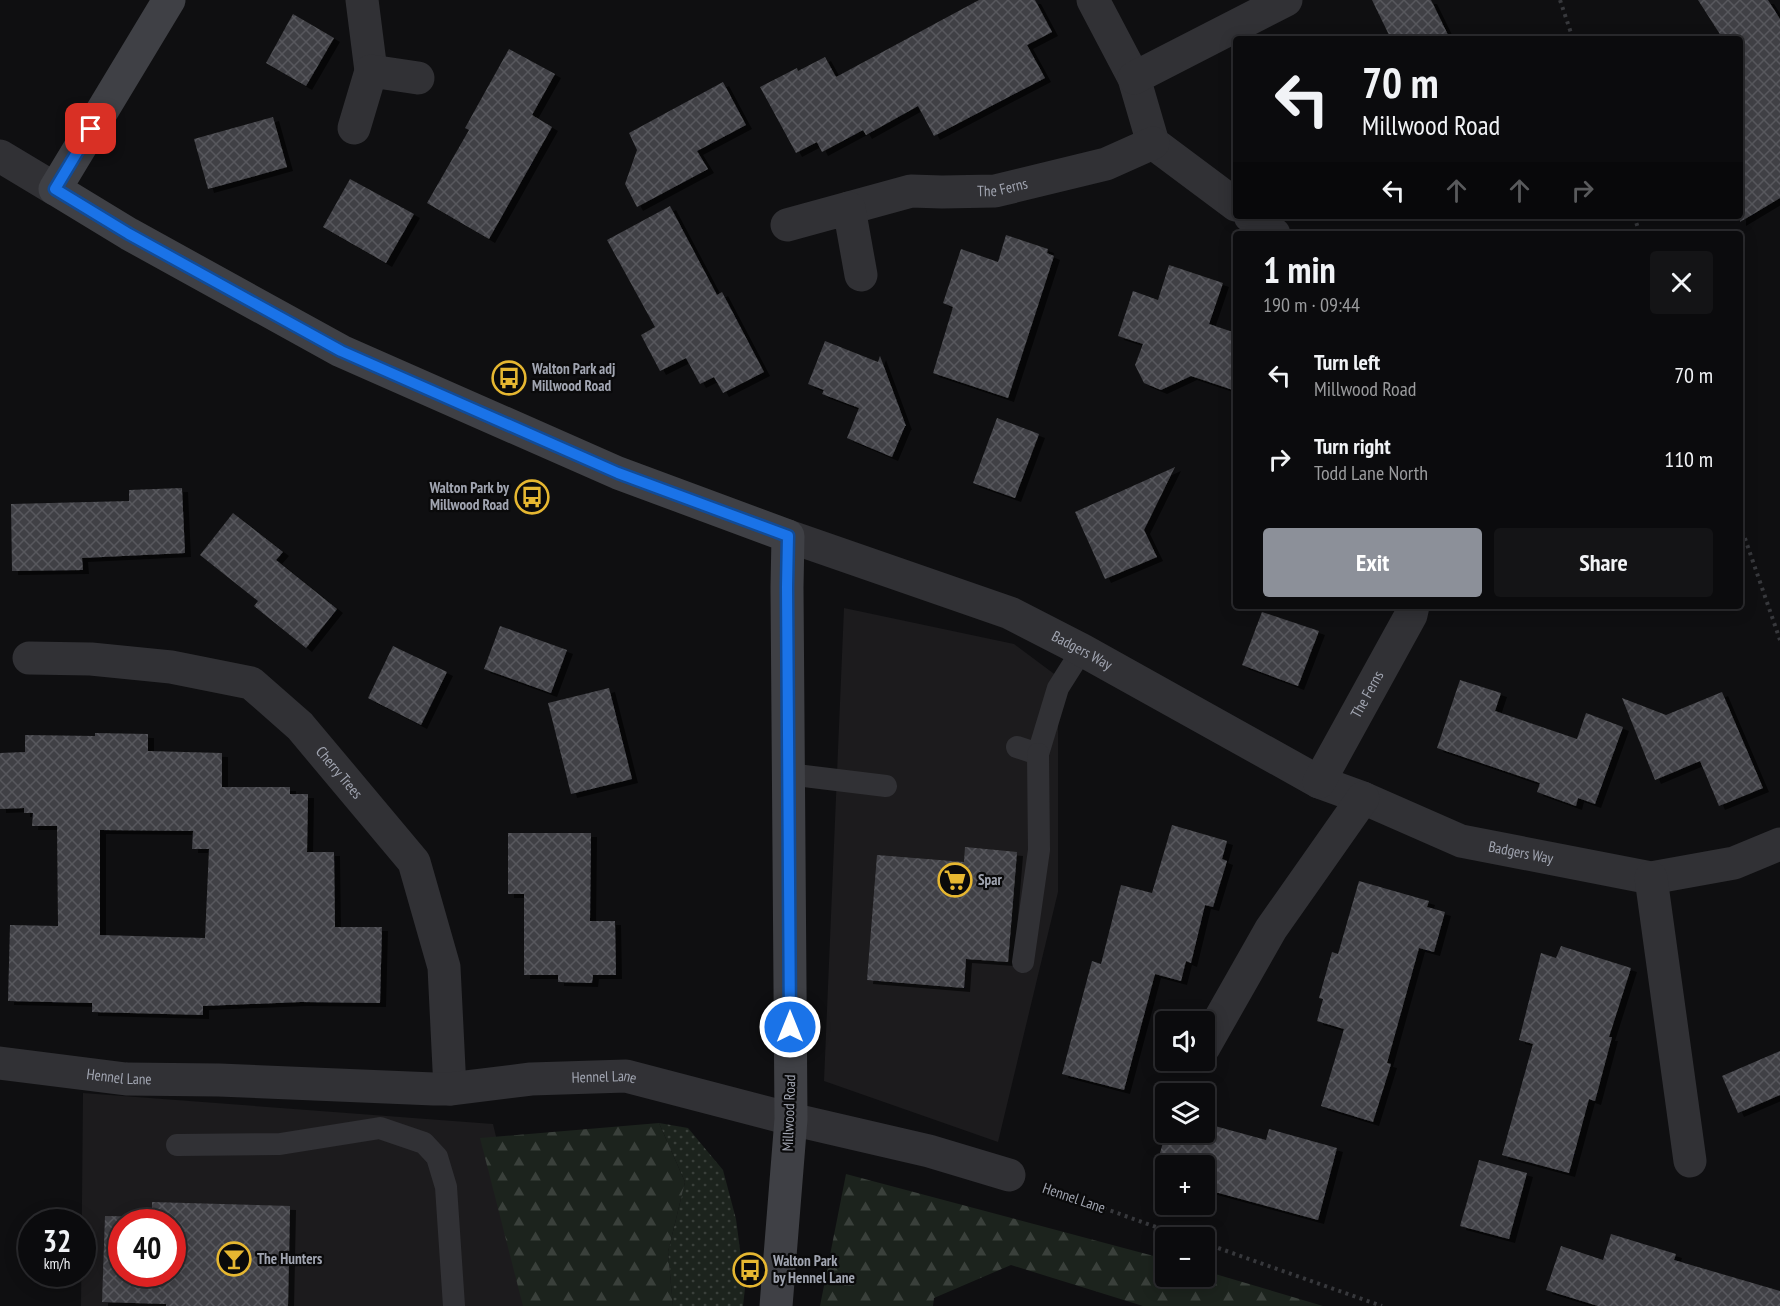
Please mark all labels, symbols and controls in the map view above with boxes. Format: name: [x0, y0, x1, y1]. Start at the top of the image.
text: 70 m: [1362, 55, 1439, 110]
icon: left: [1263, 60, 1341, 138]
pin: [65, 103, 116, 154]
text: Millwood Road: [1362, 108, 1500, 142]
icon: arrive: [74, 112, 107, 145]
street label: The Ferns: [977, 173, 1029, 200]
icon: left: [1377, 174, 1410, 207]
icon: ahead: [1440, 174, 1473, 207]
icon: ahead: [1503, 174, 1536, 207]
icon: right: [1566, 174, 1599, 207]
text: 1 min: [1263, 246, 1336, 293]
button: close: [1650, 251, 1713, 314]
text: 190 m · 09:44: [1263, 292, 1360, 318]
text: Turn left: [1314, 348, 1380, 376]
place label: Walton Park adj Millwood Road: [531, 359, 615, 395]
icon: left: [1263, 359, 1296, 392]
bus stop icon: Walton Park adj Millwood Road: [491, 360, 527, 396]
text: 70 m: [1674, 361, 1713, 389]
text: Millwood Road: [1314, 376, 1416, 402]
text: Turn right: [1314, 432, 1391, 460]
icon: right: [1263, 443, 1296, 476]
text: 110 m: [1664, 445, 1713, 473]
text: Todd Lane North: [1314, 460, 1428, 486]
place label: Walton Park by Millwood Road: [428, 478, 510, 514]
bus stop icon: Walton Park by Millwood Road: [514, 479, 550, 515]
button: Exit: [1263, 528, 1482, 597]
button: Share: [1494, 528, 1713, 597]
street label: Badgers Way: [1049, 626, 1116, 674]
street label: The Ferns: [1346, 667, 1387, 721]
street label: Cherry Trees: [312, 742, 367, 802]
street label: Badgers Way: [1487, 837, 1555, 868]
supermarket icon: Spar: [937, 862, 973, 898]
place label: Spar: [978, 870, 1002, 889]
position arrow: [758, 995, 822, 1059]
map controls: [1155, 1011, 1215, 1287]
button: sound: [1155, 1011, 1215, 1071]
street label: Hennel Lane: [86, 1064, 152, 1088]
street label: Hennel Lane: [571, 1066, 639, 1087]
street label: Millwood Road: [778, 1074, 799, 1152]
button: layers: [1155, 1083, 1215, 1143]
button: +: [1155, 1155, 1215, 1215]
street label: Hennel Lane: [1040, 1178, 1108, 1217]
speed limit sign: 40: [108, 1209, 186, 1287]
text: 32: [43, 1221, 71, 1260]
button: −: [1155, 1227, 1215, 1287]
bar icon: The Hunters: [216, 1241, 252, 1277]
place label: The Hunters: [257, 1249, 322, 1268]
place label: Walton Park by Hennel Lane: [772, 1251, 855, 1287]
bus stop icon: Walton Park by Hennel Lane: [732, 1252, 768, 1288]
text: km/h: [44, 1254, 70, 1273]

